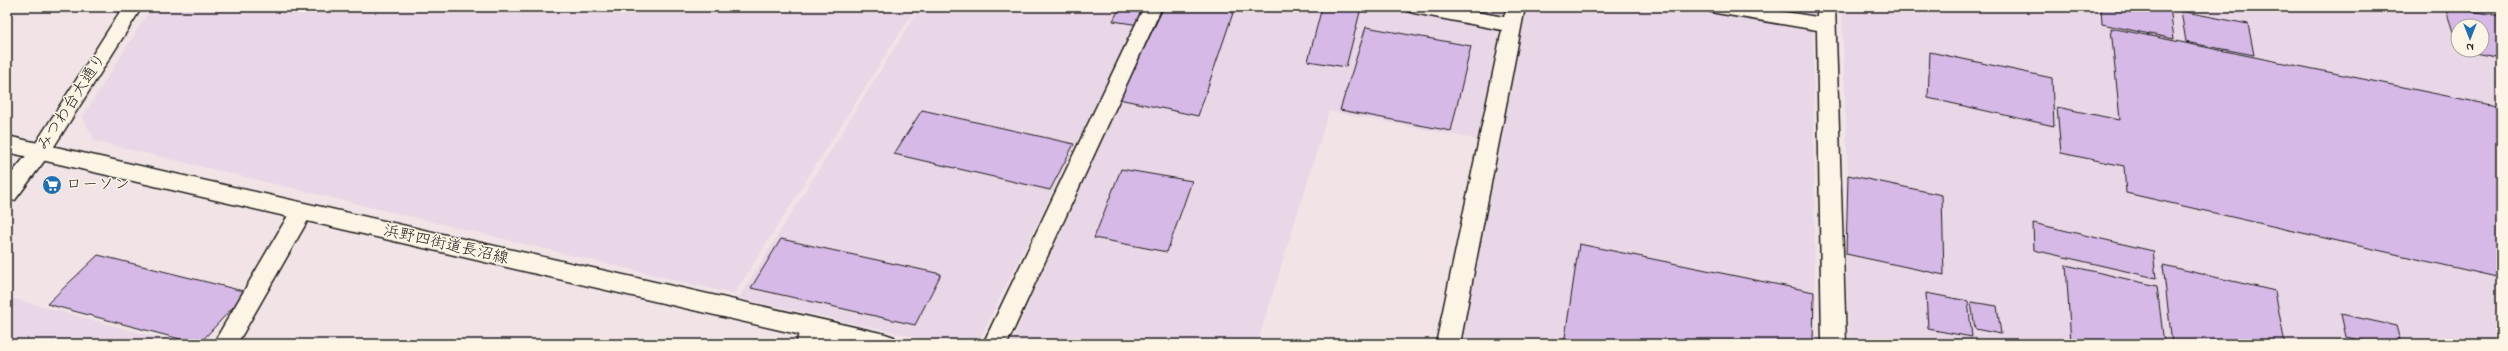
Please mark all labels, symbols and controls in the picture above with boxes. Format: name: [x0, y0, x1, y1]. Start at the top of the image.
north arrow: [2450, 18, 2490, 58]
text: N: [2466, 39, 2474, 55]
street label: みつわ台大通り: [31, 48, 113, 156]
place label: ローソン: [66, 173, 130, 197]
supermarket icon: ローソン: [41, 174, 63, 196]
street label: 浜野四街道長沼線: [381, 219, 511, 271]

